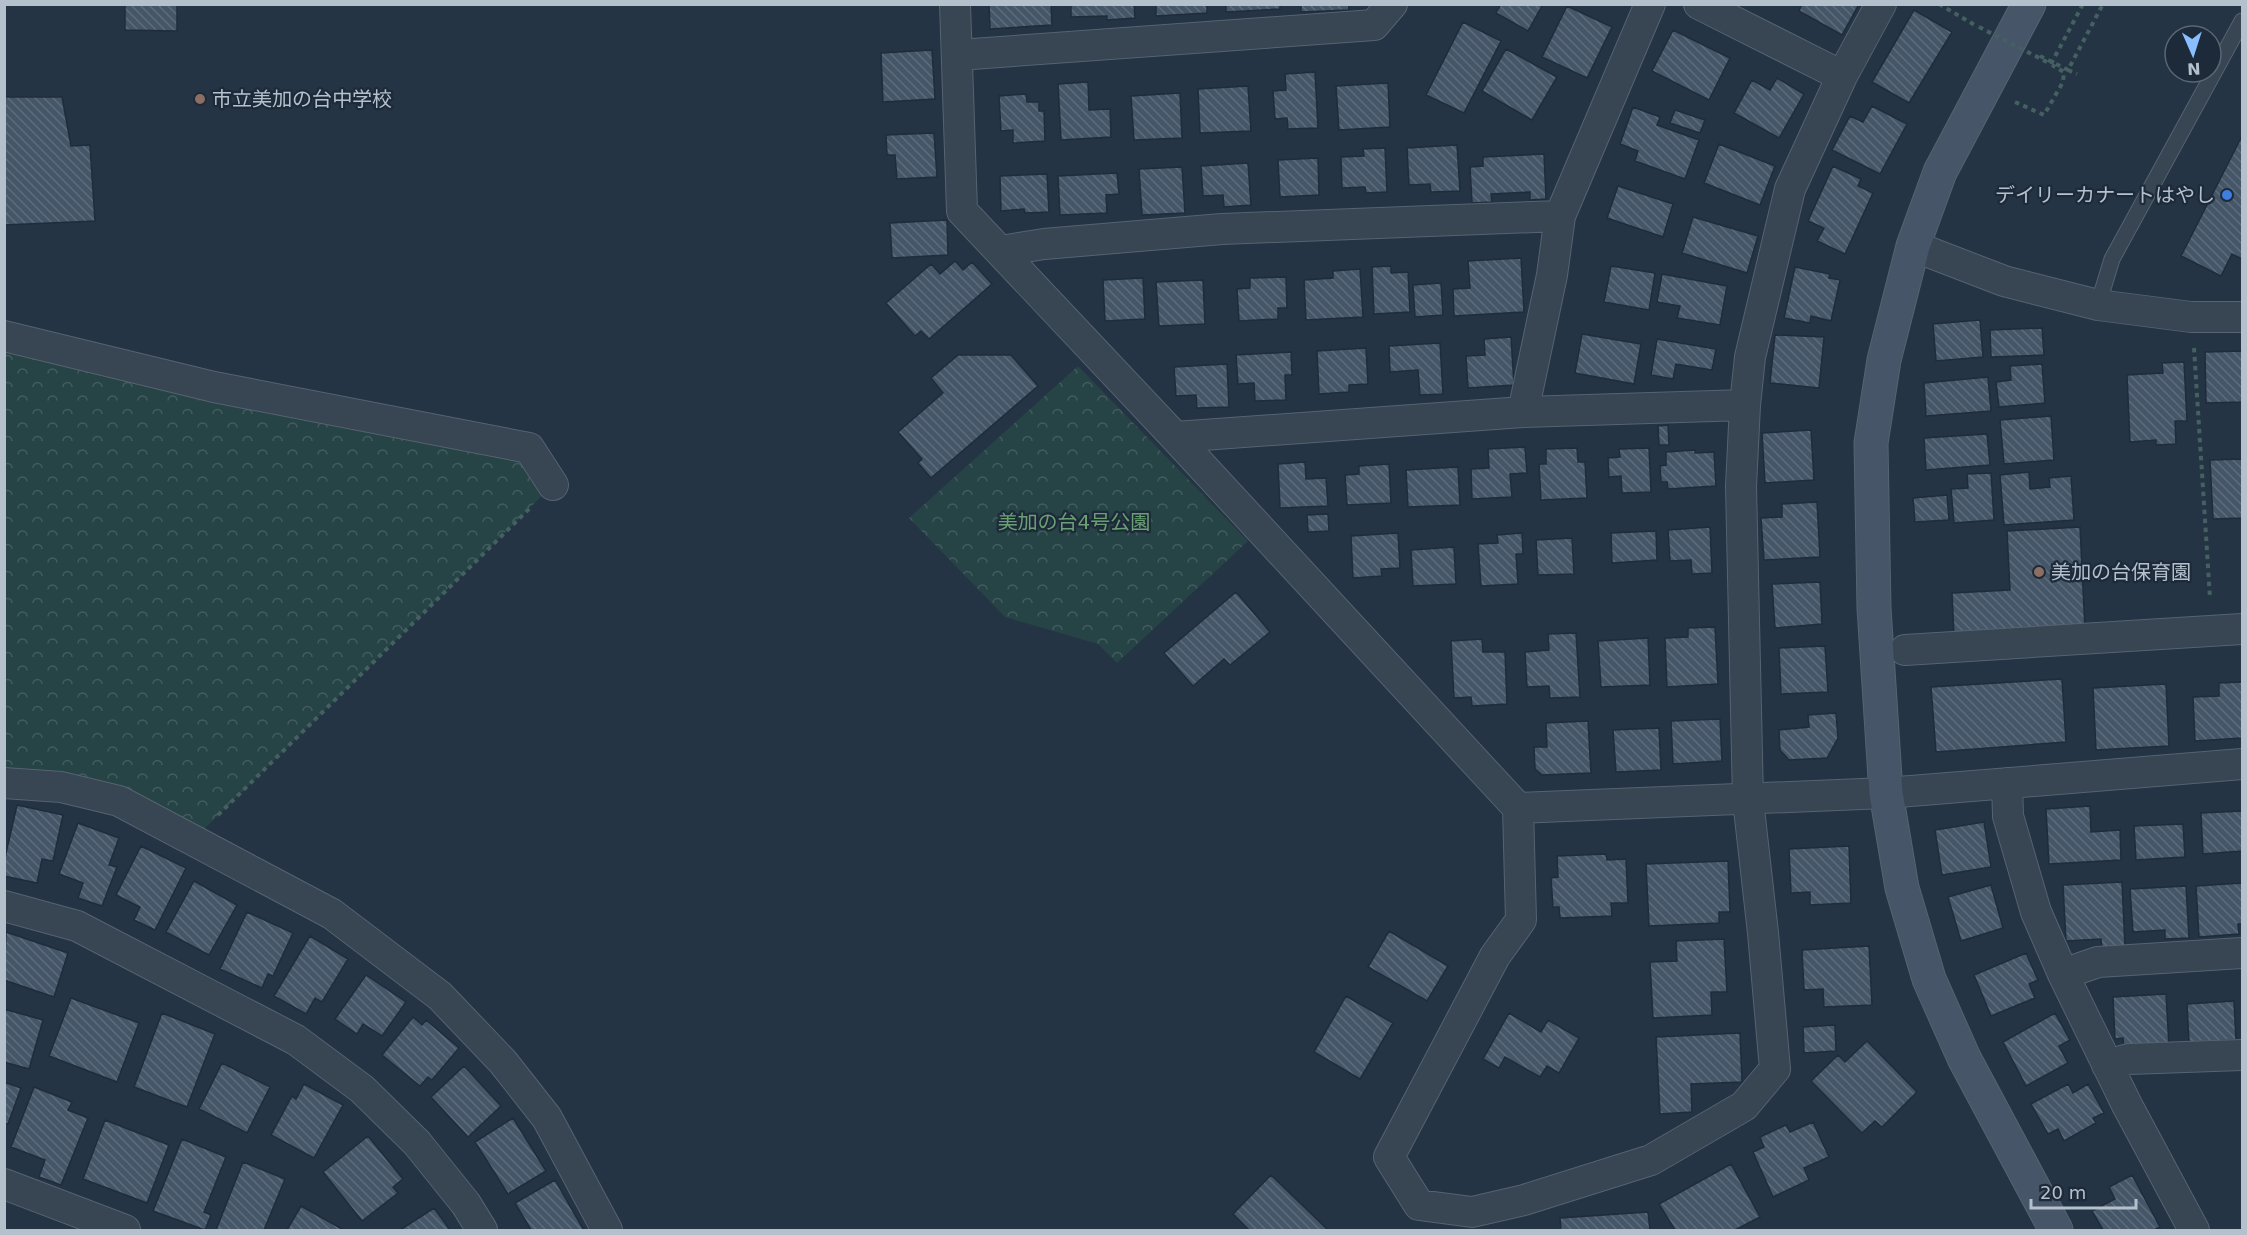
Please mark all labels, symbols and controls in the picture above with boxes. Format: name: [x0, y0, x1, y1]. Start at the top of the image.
north arrow: [2163, 24, 2223, 84]
text: N: [2187, 59, 2201, 78]
place label: 市立美加の台中学校: [212, 87, 392, 111]
marker: 市立美加の台中学校: [193, 92, 207, 106]
place label: デイリーカナートはやし: [1995, 183, 2215, 207]
marker: デイリーカナートはやし: [2220, 188, 2234, 202]
park label: 美加の台4号公園: [998, 510, 1150, 534]
place label: 美加の台保育園: [2051, 560, 2191, 584]
marker: 美加の台保育園: [2032, 565, 2046, 579]
scale bar: [2031, 1172, 2136, 1210]
text: 20 m: [2040, 1182, 2086, 1203]

